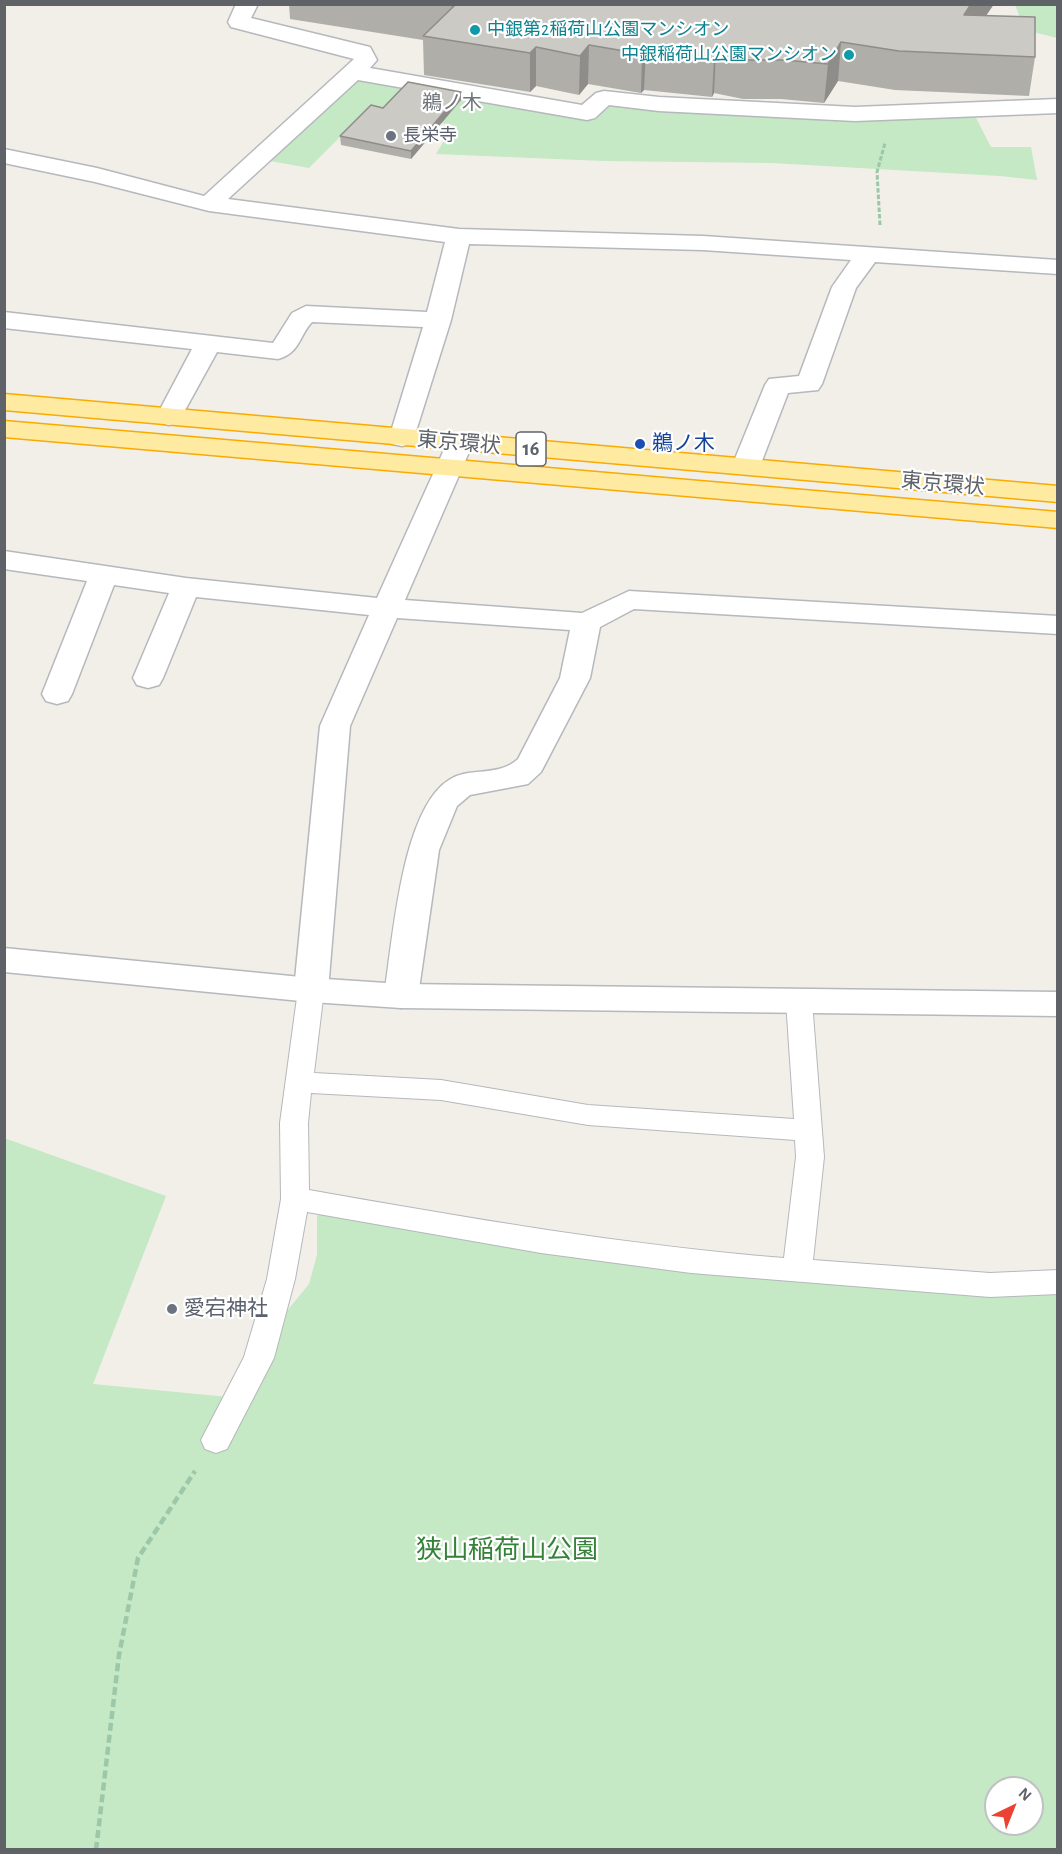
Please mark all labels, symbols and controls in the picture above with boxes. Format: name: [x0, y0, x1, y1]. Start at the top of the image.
place label: 中銀第2稲荷山公園マンシオン: [487, 19, 729, 41]
marker: 中銀第2稲荷山公園マンシオン: [468, 23, 482, 37]
place label: 中銀稲荷山公園マンシオン: [621, 44, 837, 66]
marker: 中銀稲荷山公園マンシオン: [842, 48, 856, 62]
district label: 鵜ノ木: [422, 91, 482, 115]
place label: 長栄寺: [403, 125, 457, 147]
marker: 長栄寺: [384, 129, 398, 143]
street label: 東京環状: [416, 427, 502, 459]
place label: 鵜ノ木: [652, 431, 715, 457]
road number: 16: [516, 432, 546, 466]
marker: 鵜ノ木: [633, 437, 647, 451]
street label: 東京環状: [900, 468, 986, 500]
place label: 愛宕神社: [184, 1296, 268, 1322]
marker: 愛宕神社: [165, 1302, 179, 1316]
park label: 狭山稲荷山公園: [416, 1534, 598, 1566]
north arrow: [984, 1776, 1044, 1836]
text: N: [1015, 1785, 1034, 1804]

